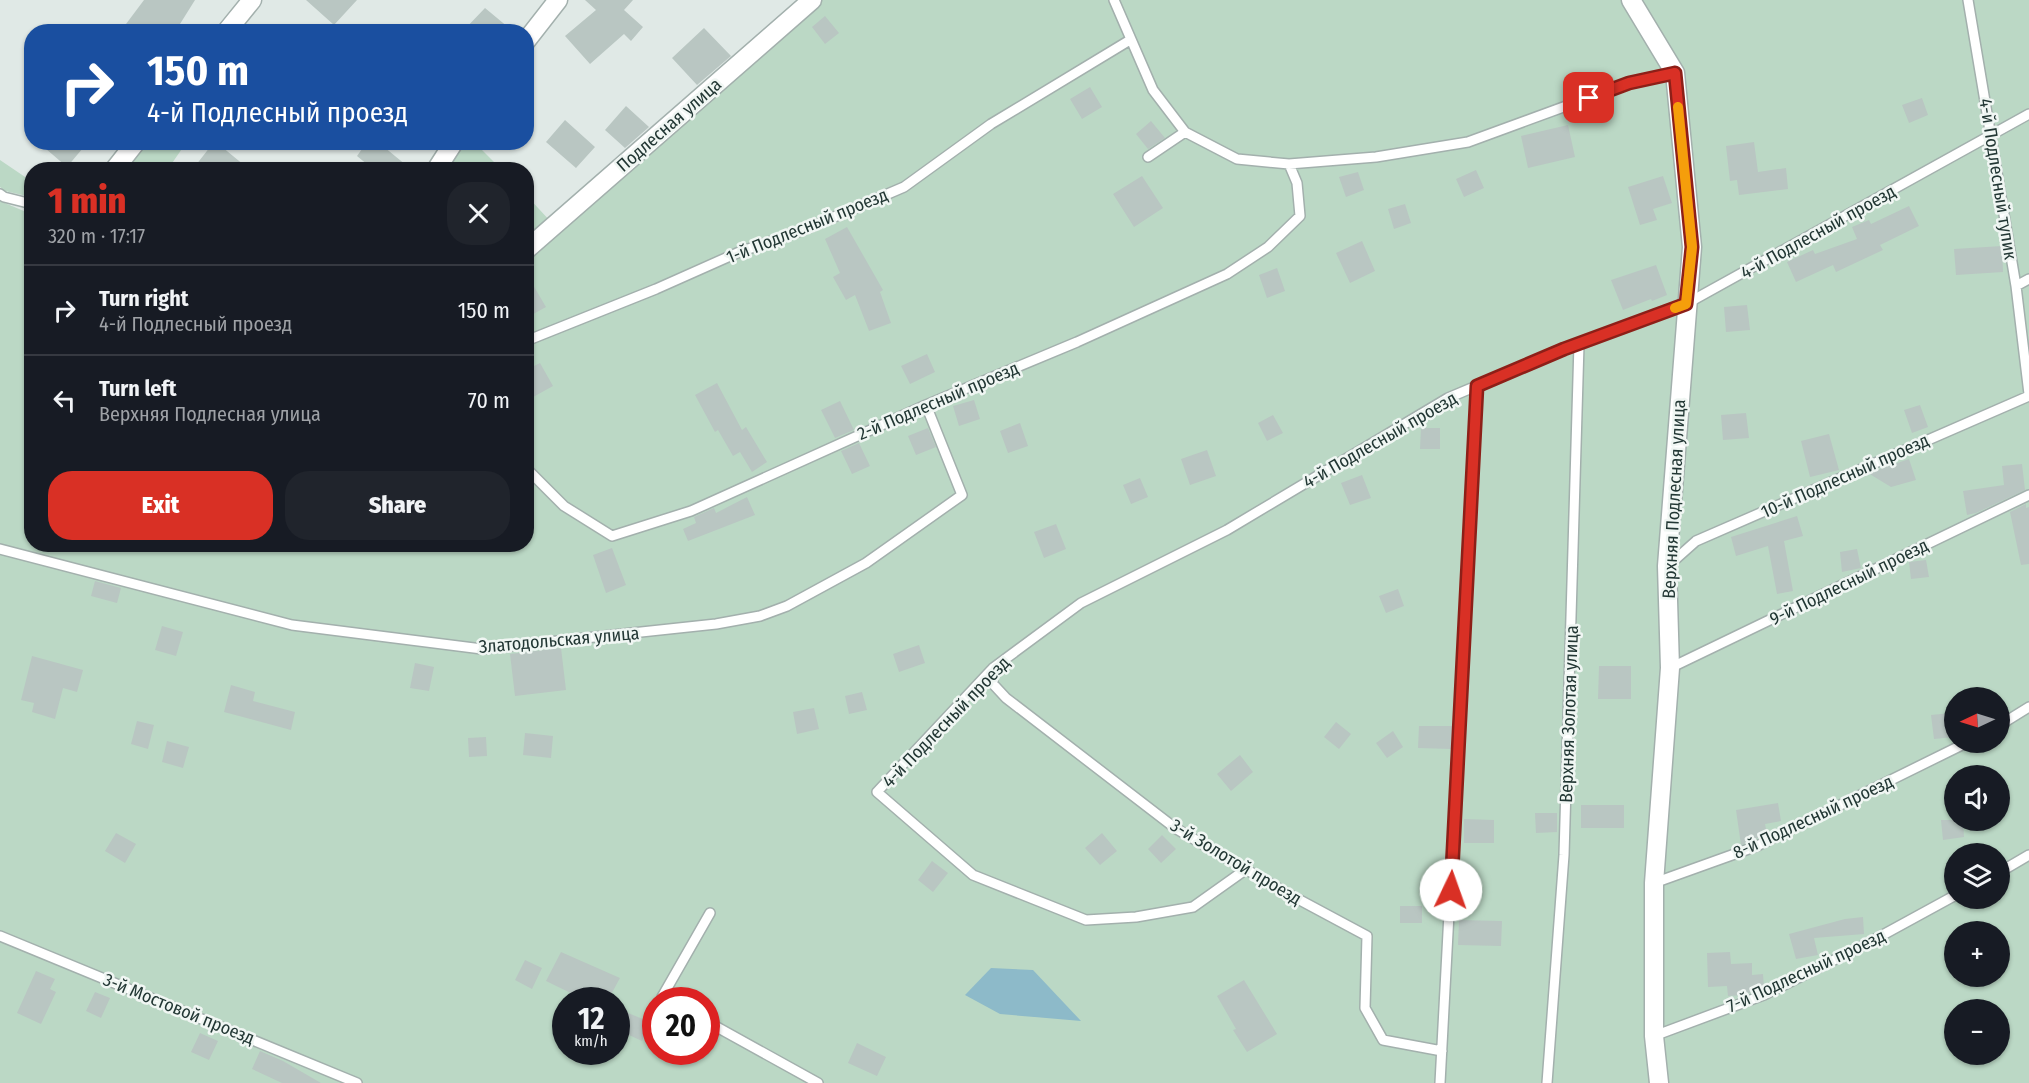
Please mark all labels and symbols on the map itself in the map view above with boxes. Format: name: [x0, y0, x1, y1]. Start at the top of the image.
pin: [1563, 72, 1614, 123]
street label: Подлесная улица: [612, 73, 726, 177]
street label: 4-й Подлесный тупик: [1974, 97, 2022, 262]
street label: 4-й Подлесный проезд: [1737, 180, 1899, 284]
street label: 1-й Подлесный проезд: [723, 184, 891, 268]
street label: 2-й Подлесный проезд: [854, 357, 1022, 445]
street label: 4-й Подлесный проезд: [1299, 387, 1461, 493]
street label: Верхняя Подлесная улица: [1658, 399, 1690, 599]
street label: 10-й Подлесный проезд: [1758, 429, 1932, 523]
street label: 9-й Подлесный проезд: [1766, 534, 1932, 630]
street label: Златодольская улица: [478, 622, 640, 658]
street label: Верхняя Золотая улица: [1555, 625, 1583, 803]
street label: 4-й Подлесный проезд: [878, 652, 1014, 792]
north arrow: [1944, 687, 2010, 753]
street label: 8-й Подлесный проезд: [1729, 770, 1897, 864]
street label: 3-й Золотой проезд: [1166, 814, 1306, 910]
position arrow: [1419, 858, 1483, 922]
street label: 7-й Подлесный проезд: [1723, 925, 1889, 1017]
street label: 3-й Мостовой проезд: [100, 969, 258, 1049]
speed limit sign: 20: [642, 987, 720, 1065]

